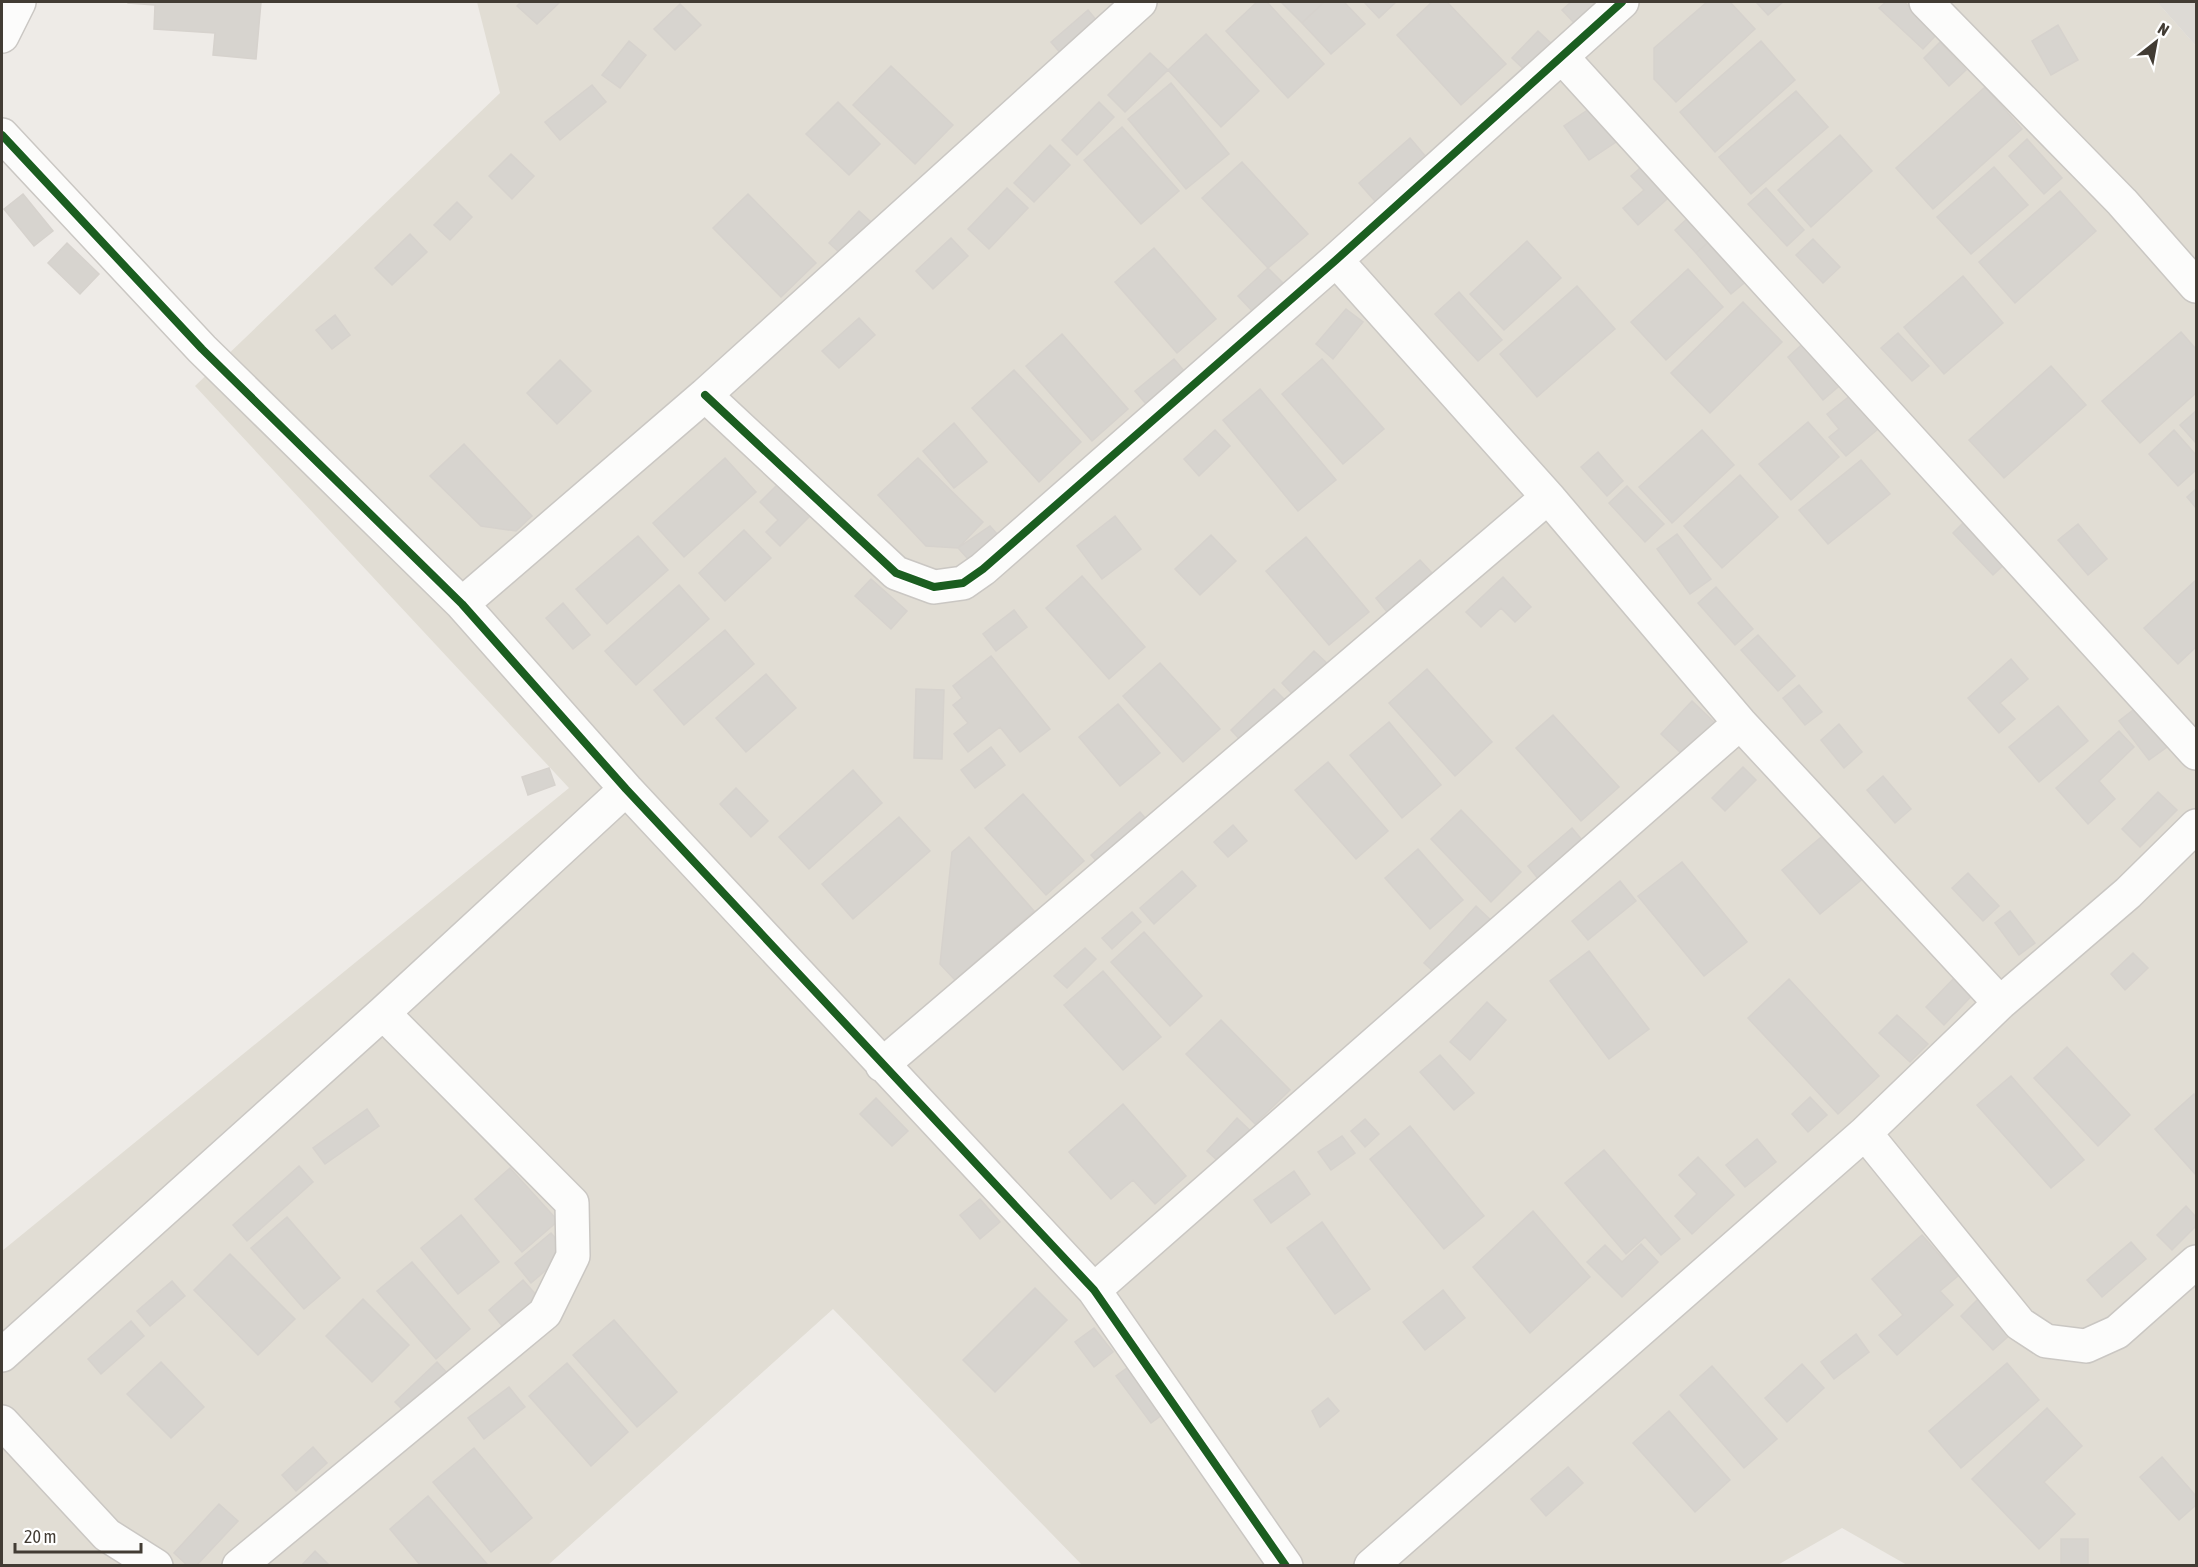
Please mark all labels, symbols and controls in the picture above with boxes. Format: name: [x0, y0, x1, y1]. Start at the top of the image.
north arrow: [2126, 12, 2186, 72]
text: N: [2155, 19, 2172, 39]
scale bar: [15, 1516, 141, 1554]
text: 20 m: [24, 1526, 56, 1547]

